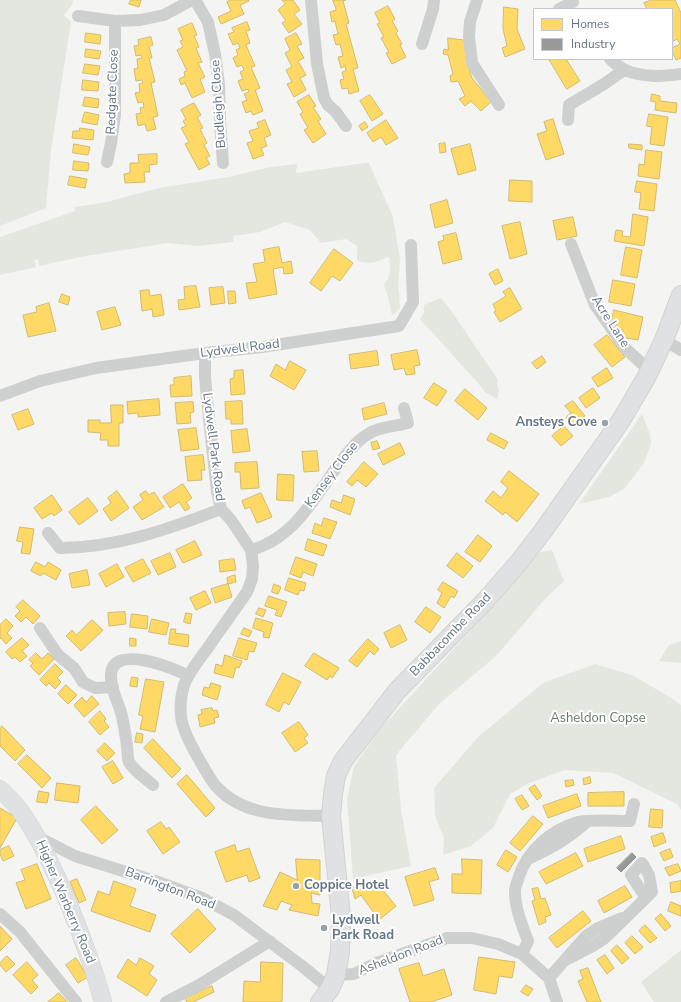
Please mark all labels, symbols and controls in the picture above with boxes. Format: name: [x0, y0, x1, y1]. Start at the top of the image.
legend: [533, 8, 673, 60]
text: Homes: [571, 16, 609, 32]
text: Industry: [571, 36, 615, 52]
street label: Redgate Close: [104, 49, 122, 135]
street label: Budleigh Close: [208, 59, 230, 149]
street label: Acre Lane: [588, 293, 632, 351]
street label: Lydwell Road: [199, 336, 281, 362]
street label: Lydwell Park Road: [199, 392, 227, 502]
place label: Ansteys Cove: [516, 415, 597, 431]
marker: Ansteys Cove: [600, 418, 610, 428]
street label: Kensey Close: [302, 439, 362, 511]
street label: Babbacombe Road: [407, 590, 495, 680]
park label: Asheldon Copse: [550, 711, 646, 727]
street label: Higher Warberry Road: [32, 838, 98, 966]
street label: Barrington Road: [123, 865, 217, 913]
place label: Coppice Hotel: [304, 878, 389, 894]
marker: Coppice Hotel: [291, 881, 301, 891]
place label: Lydwell Park Road: [332, 913, 394, 944]
marker: Lydwell Park Road: [319, 923, 329, 933]
street label: Asheldon Road: [356, 933, 446, 979]

